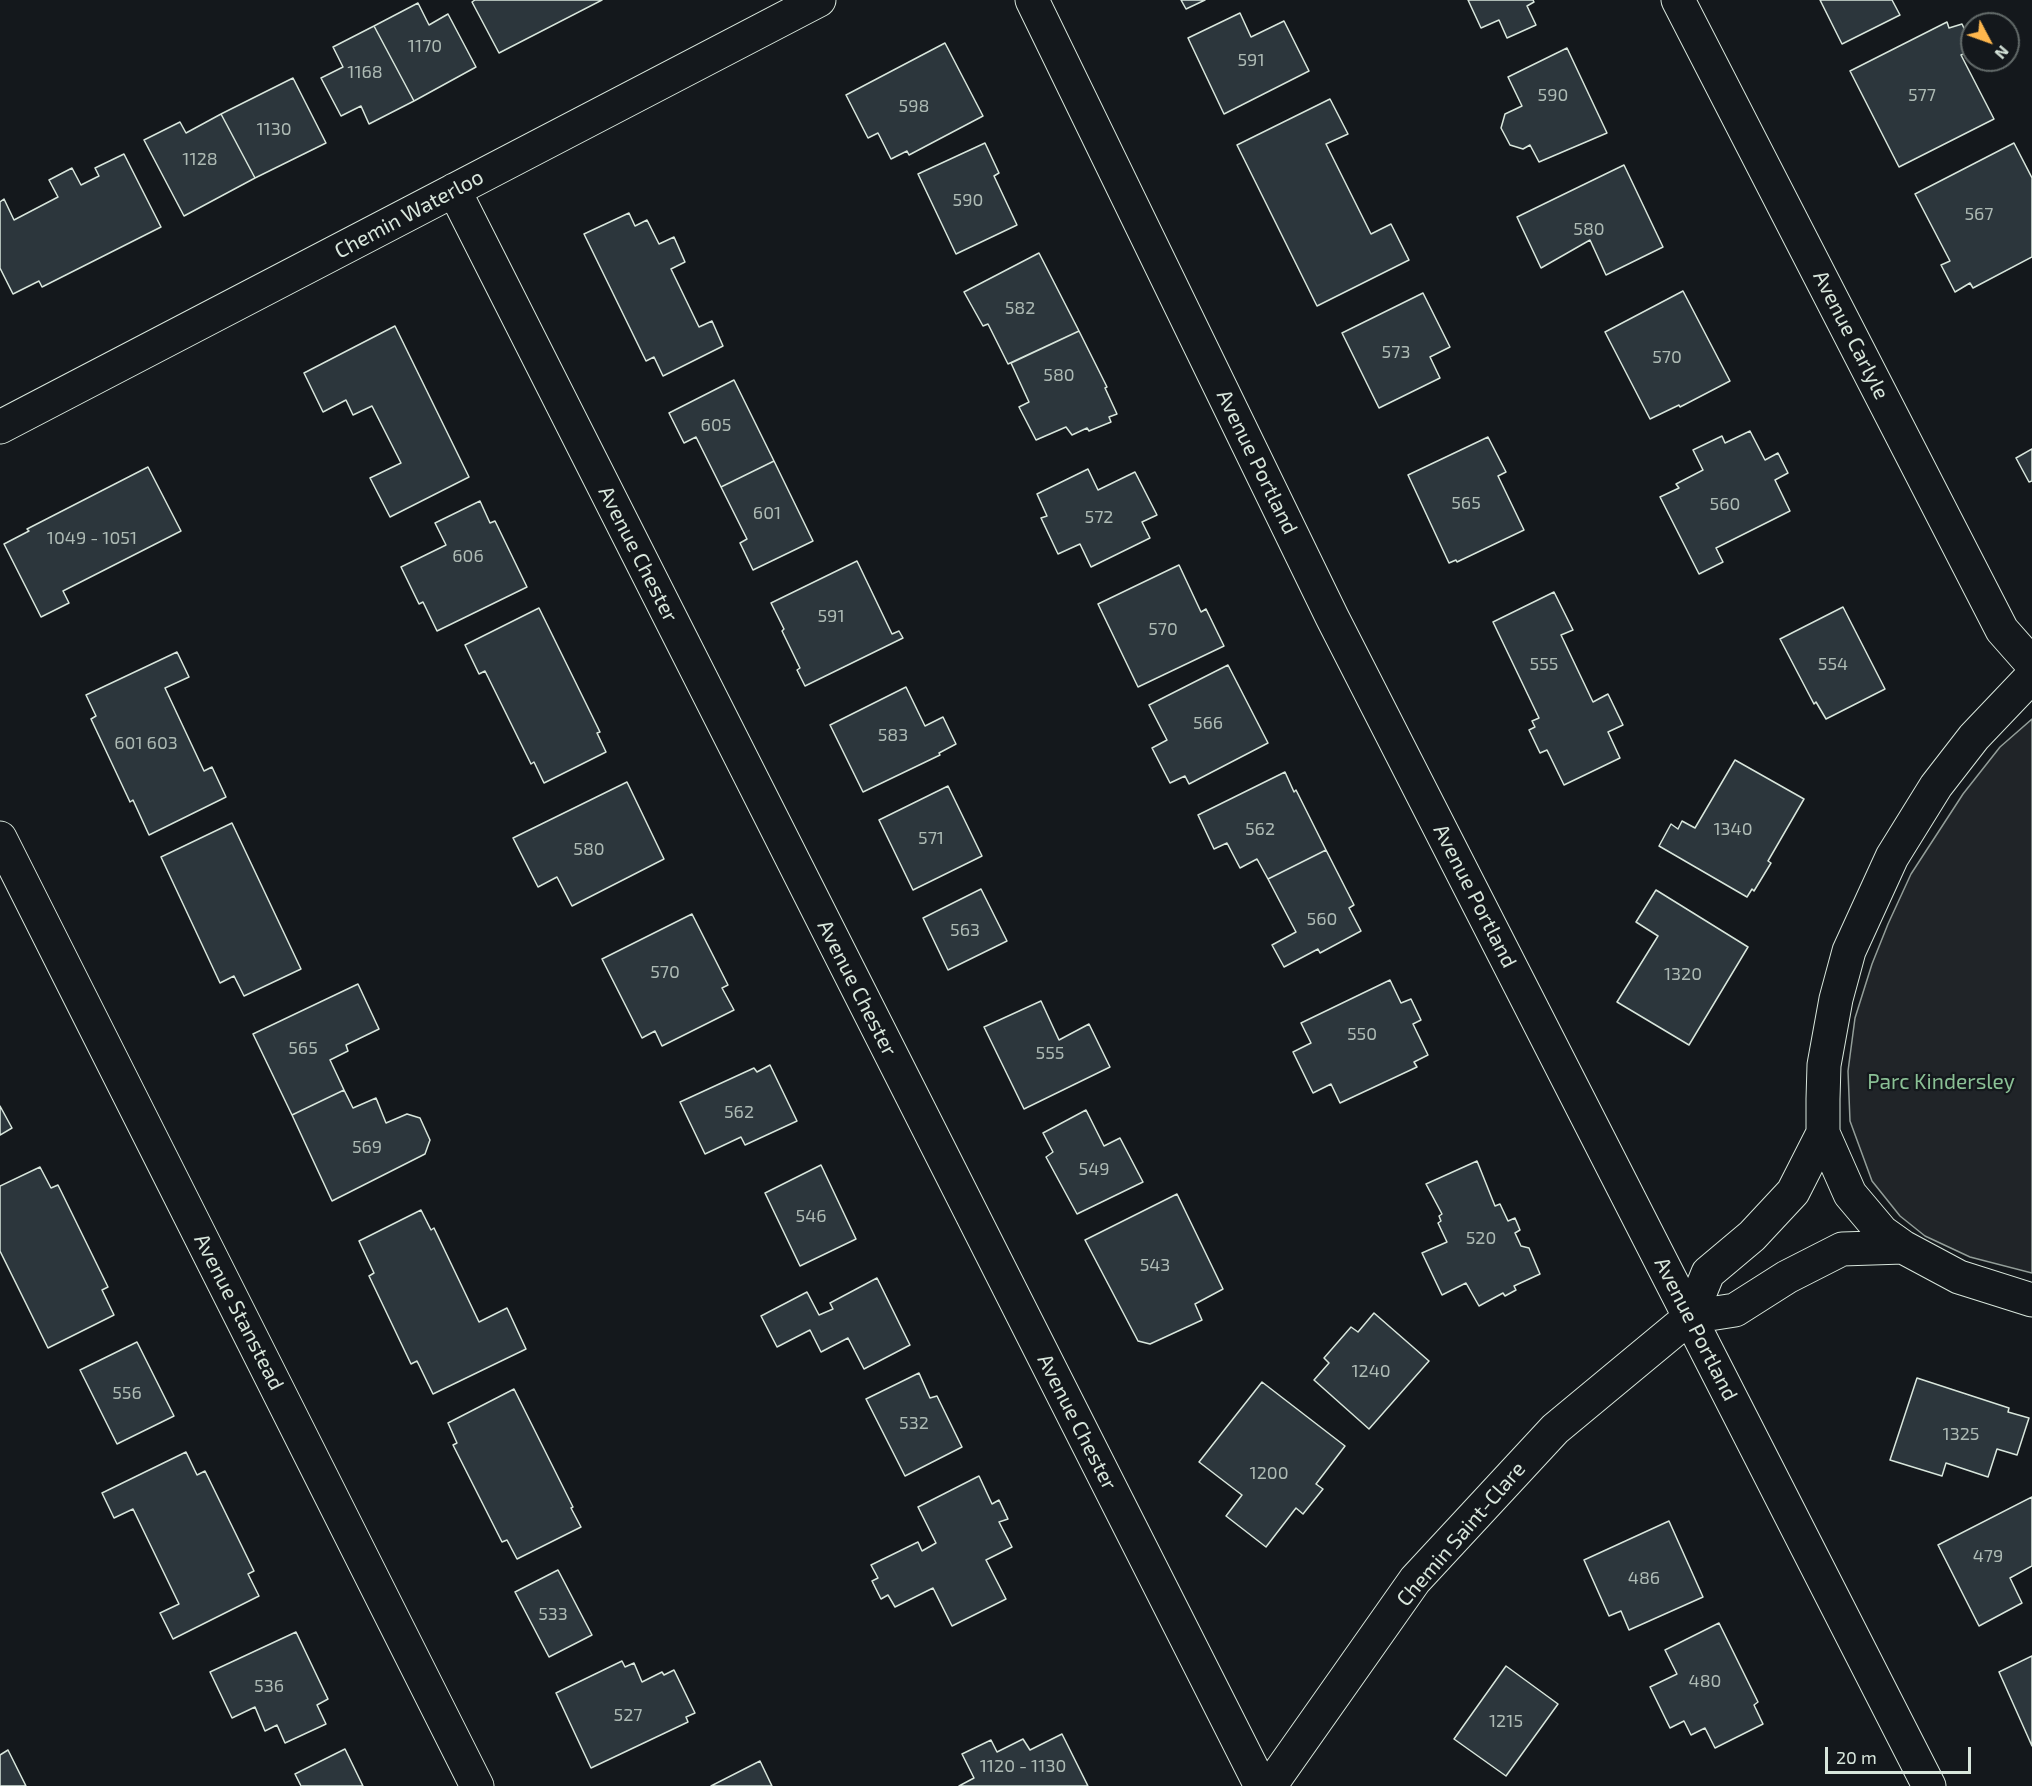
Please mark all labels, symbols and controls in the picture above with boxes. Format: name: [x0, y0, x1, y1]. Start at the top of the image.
north arrow: [1960, 12, 2020, 72]
house number: 1170: [408, 35, 442, 57]
text: N: [1991, 42, 2013, 63]
house number: 591: [1237, 49, 1265, 71]
house number: 1168: [347, 61, 383, 83]
house number: 590: [1538, 84, 1568, 106]
house number: 577: [1908, 84, 1936, 106]
house number: 598: [899, 95, 929, 117]
house number: 1130: [256, 118, 292, 140]
house number: 1128: [182, 148, 218, 170]
street label: Chemin Waterloo: [330, 164, 488, 264]
house number: 590: [953, 189, 983, 211]
house number: 567: [1964, 203, 1994, 225]
house number: 580: [1573, 218, 1605, 240]
street label: Avenue Carlyle: [1808, 266, 1894, 404]
house number: 582: [1005, 297, 1035, 319]
house number: 573: [1382, 341, 1410, 363]
house number: 570: [1652, 346, 1682, 368]
house number: 580: [1043, 364, 1075, 386]
street label: Avenue Portland: [1211, 386, 1303, 538]
house number: 605: [701, 414, 731, 436]
street label: Avenue Chester: [593, 482, 683, 626]
house number: 565: [1451, 492, 1481, 514]
house number: 560: [1710, 493, 1740, 515]
house number: 601: [753, 502, 781, 524]
house number: 572: [1085, 506, 1113, 528]
house number: 1049 - 1051: [47, 527, 137, 549]
house number: 606: [452, 545, 484, 567]
house number: 591: [817, 605, 845, 627]
house number: 570: [1148, 618, 1178, 640]
house number: 555: [1530, 653, 1558, 675]
house number: 554: [1818, 653, 1848, 675]
house number: 566: [1193, 712, 1223, 734]
house number: 583: [878, 724, 908, 746]
house number: 601 603: [114, 732, 178, 754]
house number: 562: [1245, 818, 1275, 840]
house number: 1340: [1713, 818, 1753, 840]
street label: Avenue Portland: [1428, 820, 1522, 972]
house number: 571: [918, 827, 944, 849]
house number: 580: [573, 838, 605, 860]
house number: 560: [1307, 908, 1337, 930]
street label: Avenue Chester: [812, 916, 902, 1060]
house number: 563: [950, 919, 980, 941]
house number: 570: [650, 961, 680, 983]
house number: 1320: [1664, 963, 1702, 985]
house number: 550: [1347, 1023, 1377, 1045]
house number: 565: [288, 1037, 318, 1059]
house number: 555: [1036, 1042, 1064, 1064]
park label: Parc Kindersley: [1867, 1069, 2015, 1095]
house number: 562: [724, 1101, 754, 1123]
house number: 569: [352, 1136, 382, 1158]
house number: 549: [1078, 1158, 1110, 1180]
house number: 546: [795, 1205, 827, 1227]
house number: 520: [1466, 1227, 1496, 1249]
street label: Avenue Stanstead: [189, 1230, 289, 1394]
street label: Avenue Portland: [1649, 1253, 1743, 1405]
house number: 543: [1140, 1254, 1170, 1276]
street label: Avenue Chester: [1032, 1350, 1122, 1494]
house number: 1240: [1351, 1360, 1391, 1382]
house number: 556: [112, 1382, 142, 1404]
house number: 532: [899, 1412, 929, 1434]
house number: 1325: [1943, 1423, 1979, 1445]
street label: Chemin Saint-Clare: [1391, 1457, 1531, 1611]
house number: 1200: [1250, 1462, 1288, 1484]
house number: 479: [1973, 1545, 2003, 1567]
house number: 486: [1628, 1567, 1660, 1589]
house number: 533: [538, 1603, 568, 1625]
house number: 480: [1689, 1670, 1721, 1692]
house number: 536: [254, 1675, 284, 1697]
house number: 527: [614, 1704, 642, 1726]
house number: 1215: [1489, 1710, 1523, 1732]
scale bar: [1828, 1735, 1974, 1773]
text: 20 m: [1836, 1746, 1877, 1768]
house number: 1120 - 1130: [980, 1755, 1066, 1777]

